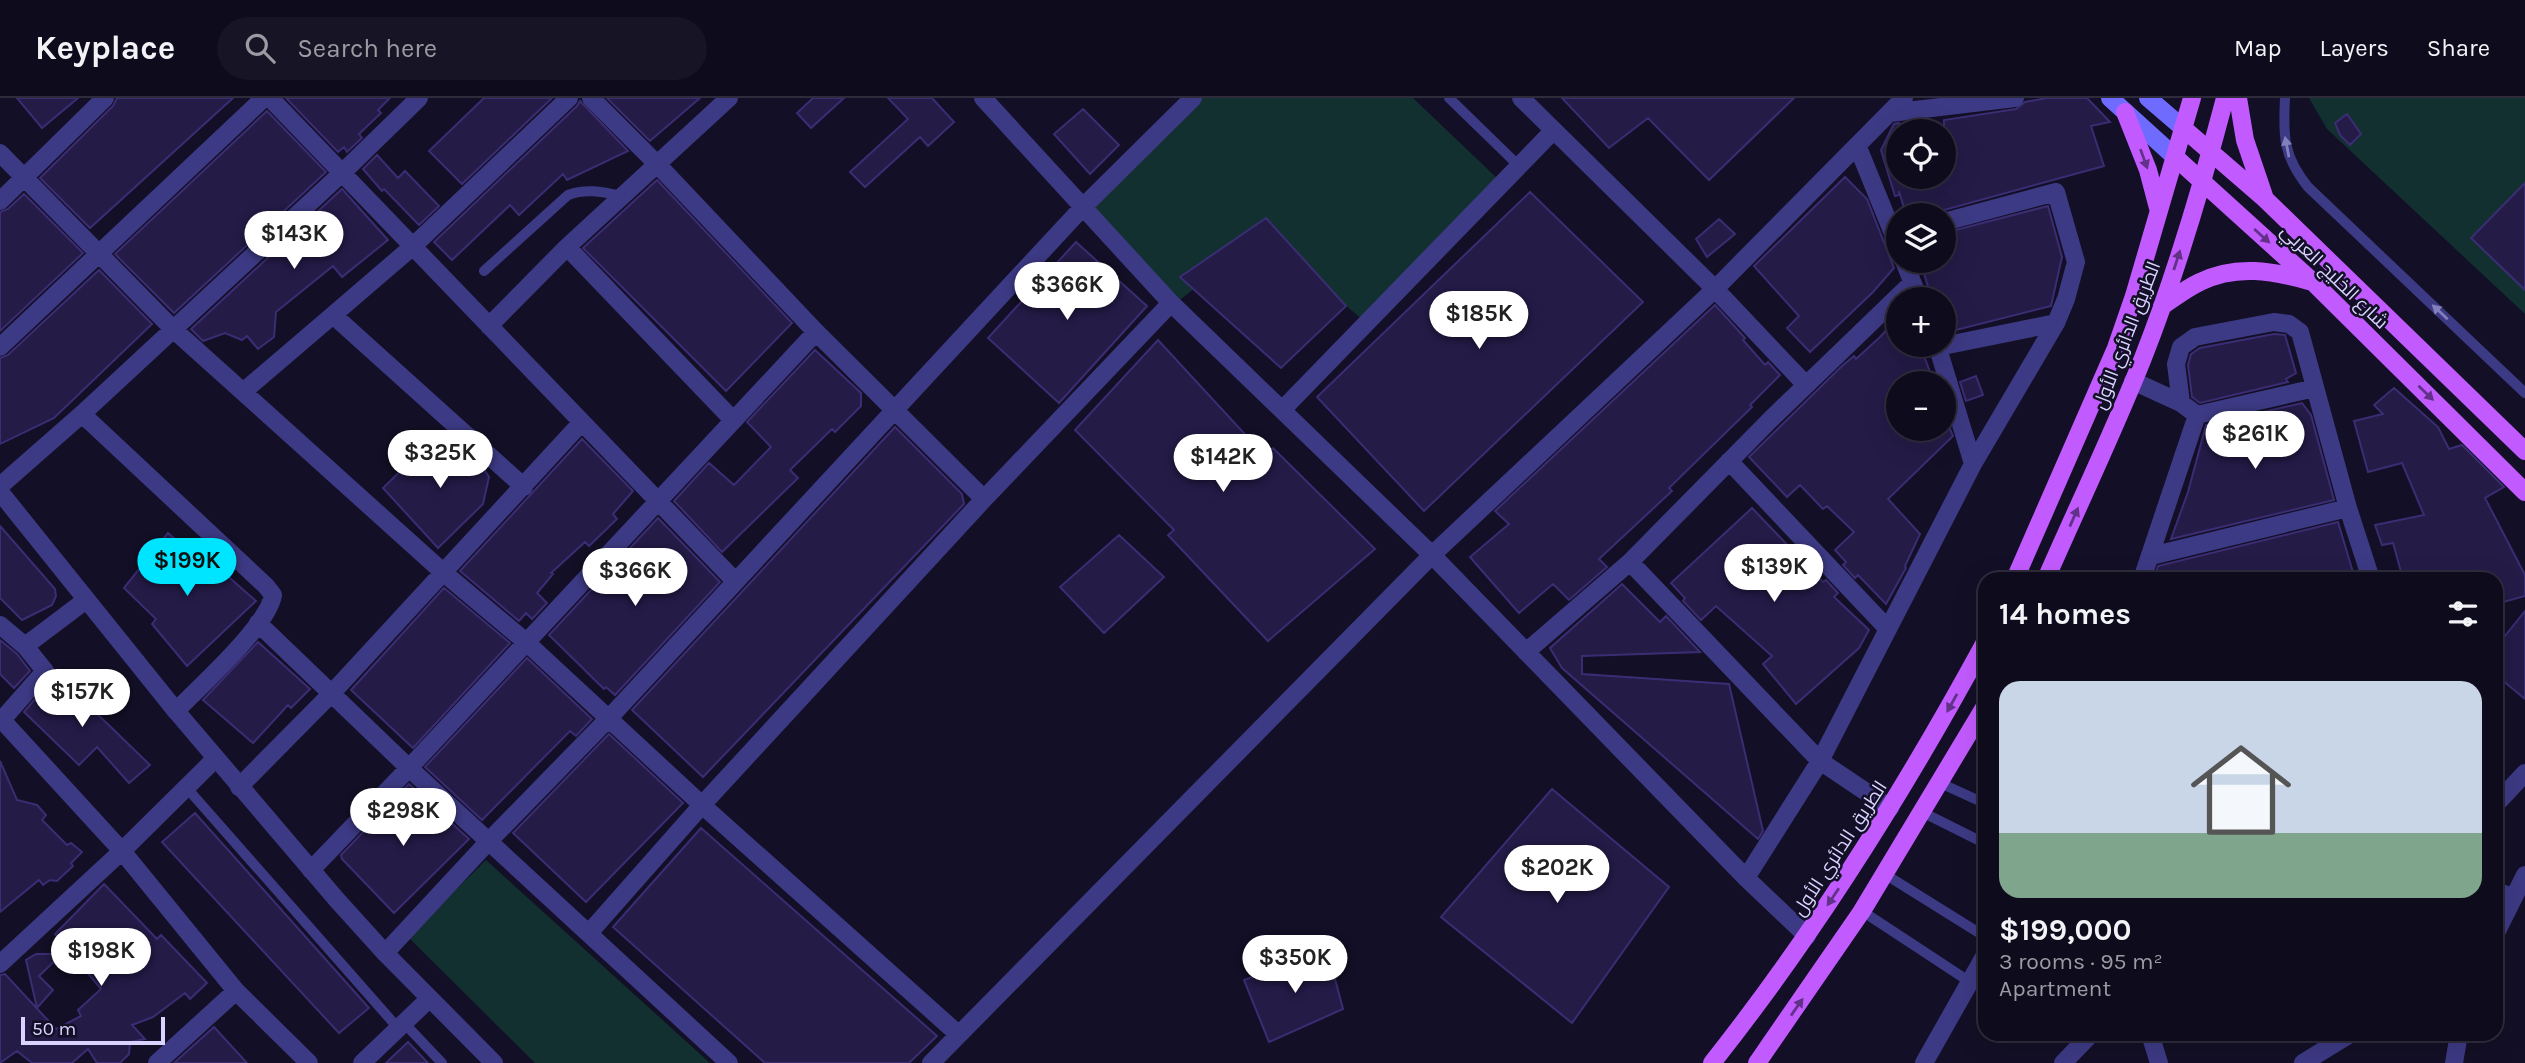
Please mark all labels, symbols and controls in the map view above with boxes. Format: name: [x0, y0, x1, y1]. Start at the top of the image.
search box: [217, 17, 707, 80]
text: Keyplace: [35, 29, 175, 67]
icon: search: [241, 29, 279, 67]
text: Search here: [297, 33, 437, 64]
text: Map: [2234, 34, 2282, 62]
text: Layers: [2320, 34, 2389, 62]
text: Share: [2427, 34, 2490, 62]
map controls: [1886, 119, 1956, 441]
button: locate: [1886, 119, 1956, 189]
one-way arrow: [2282, 136, 2293, 158]
one-way arrow: [2139, 149, 2150, 170]
button: layers: [1886, 203, 1956, 273]
pin: $143K: [245, 212, 343, 271]
text: $143K: [260, 220, 328, 247]
street label: شارع الخليج العربي: [2274, 220, 2393, 336]
one-way arrow: [2253, 228, 2271, 244]
one-way arrow: [2172, 250, 2183, 271]
street label: الطريق الدائري الأول: [2089, 258, 2168, 414]
pin: $366K: [1018, 262, 1116, 322]
text: $366K: [1030, 271, 1104, 298]
button: +: [1886, 287, 1956, 357]
pin: $185K: [1430, 292, 1528, 351]
text: $185K: [1445, 300, 1513, 327]
one-way arrow: [2432, 305, 2449, 321]
button: −: [1886, 371, 1956, 441]
one-way arrow: [2417, 385, 2434, 401]
pin: $261K: [2206, 412, 2304, 471]
text: $261K: [2222, 420, 2288, 447]
pin: $325K: [391, 430, 489, 490]
pin: $142K: [1174, 434, 1272, 494]
text: $325K: [404, 439, 476, 466]
text: $142K: [1190, 443, 1256, 470]
one-way arrow: [2068, 506, 2079, 527]
pin: $199K: [138, 538, 236, 598]
pin: $139K: [1725, 545, 1823, 604]
text: $199K: [153, 547, 221, 574]
pin: $366K: [586, 548, 684, 608]
text: $139K: [1740, 553, 1808, 580]
text: $366K: [598, 557, 672, 584]
icon: filters: [2444, 595, 2482, 633]
text: 14 homes: [1999, 596, 2131, 632]
pin: $157K: [33, 670, 131, 729]
text: $157K: [50, 678, 114, 705]
one-way arrow: [1946, 694, 1958, 713]
icon: home: [2178, 727, 2304, 853]
street label: الطريق الدائري الأول: [1788, 777, 1894, 922]
pin: $298K: [354, 788, 452, 848]
text: $298K: [366, 797, 440, 824]
pin: $202K: [1508, 846, 1606, 905]
text: $202K: [1520, 854, 1594, 881]
one-way arrow: [1827, 888, 1840, 907]
text: $199,000: [1999, 912, 2131, 948]
pin: $198K: [52, 928, 150, 988]
pin: $350K: [1246, 936, 1344, 995]
text: $198K: [67, 937, 135, 964]
text: $350K: [1258, 944, 1332, 971]
text: 3 rooms · 95 m²: [1999, 948, 2163, 975]
text: Apartment: [1999, 975, 2111, 1002]
one-way arrow: [1790, 998, 1804, 1016]
scale bar: [21, 1014, 164, 1046]
text: 50 m: [32, 1018, 76, 1040]

